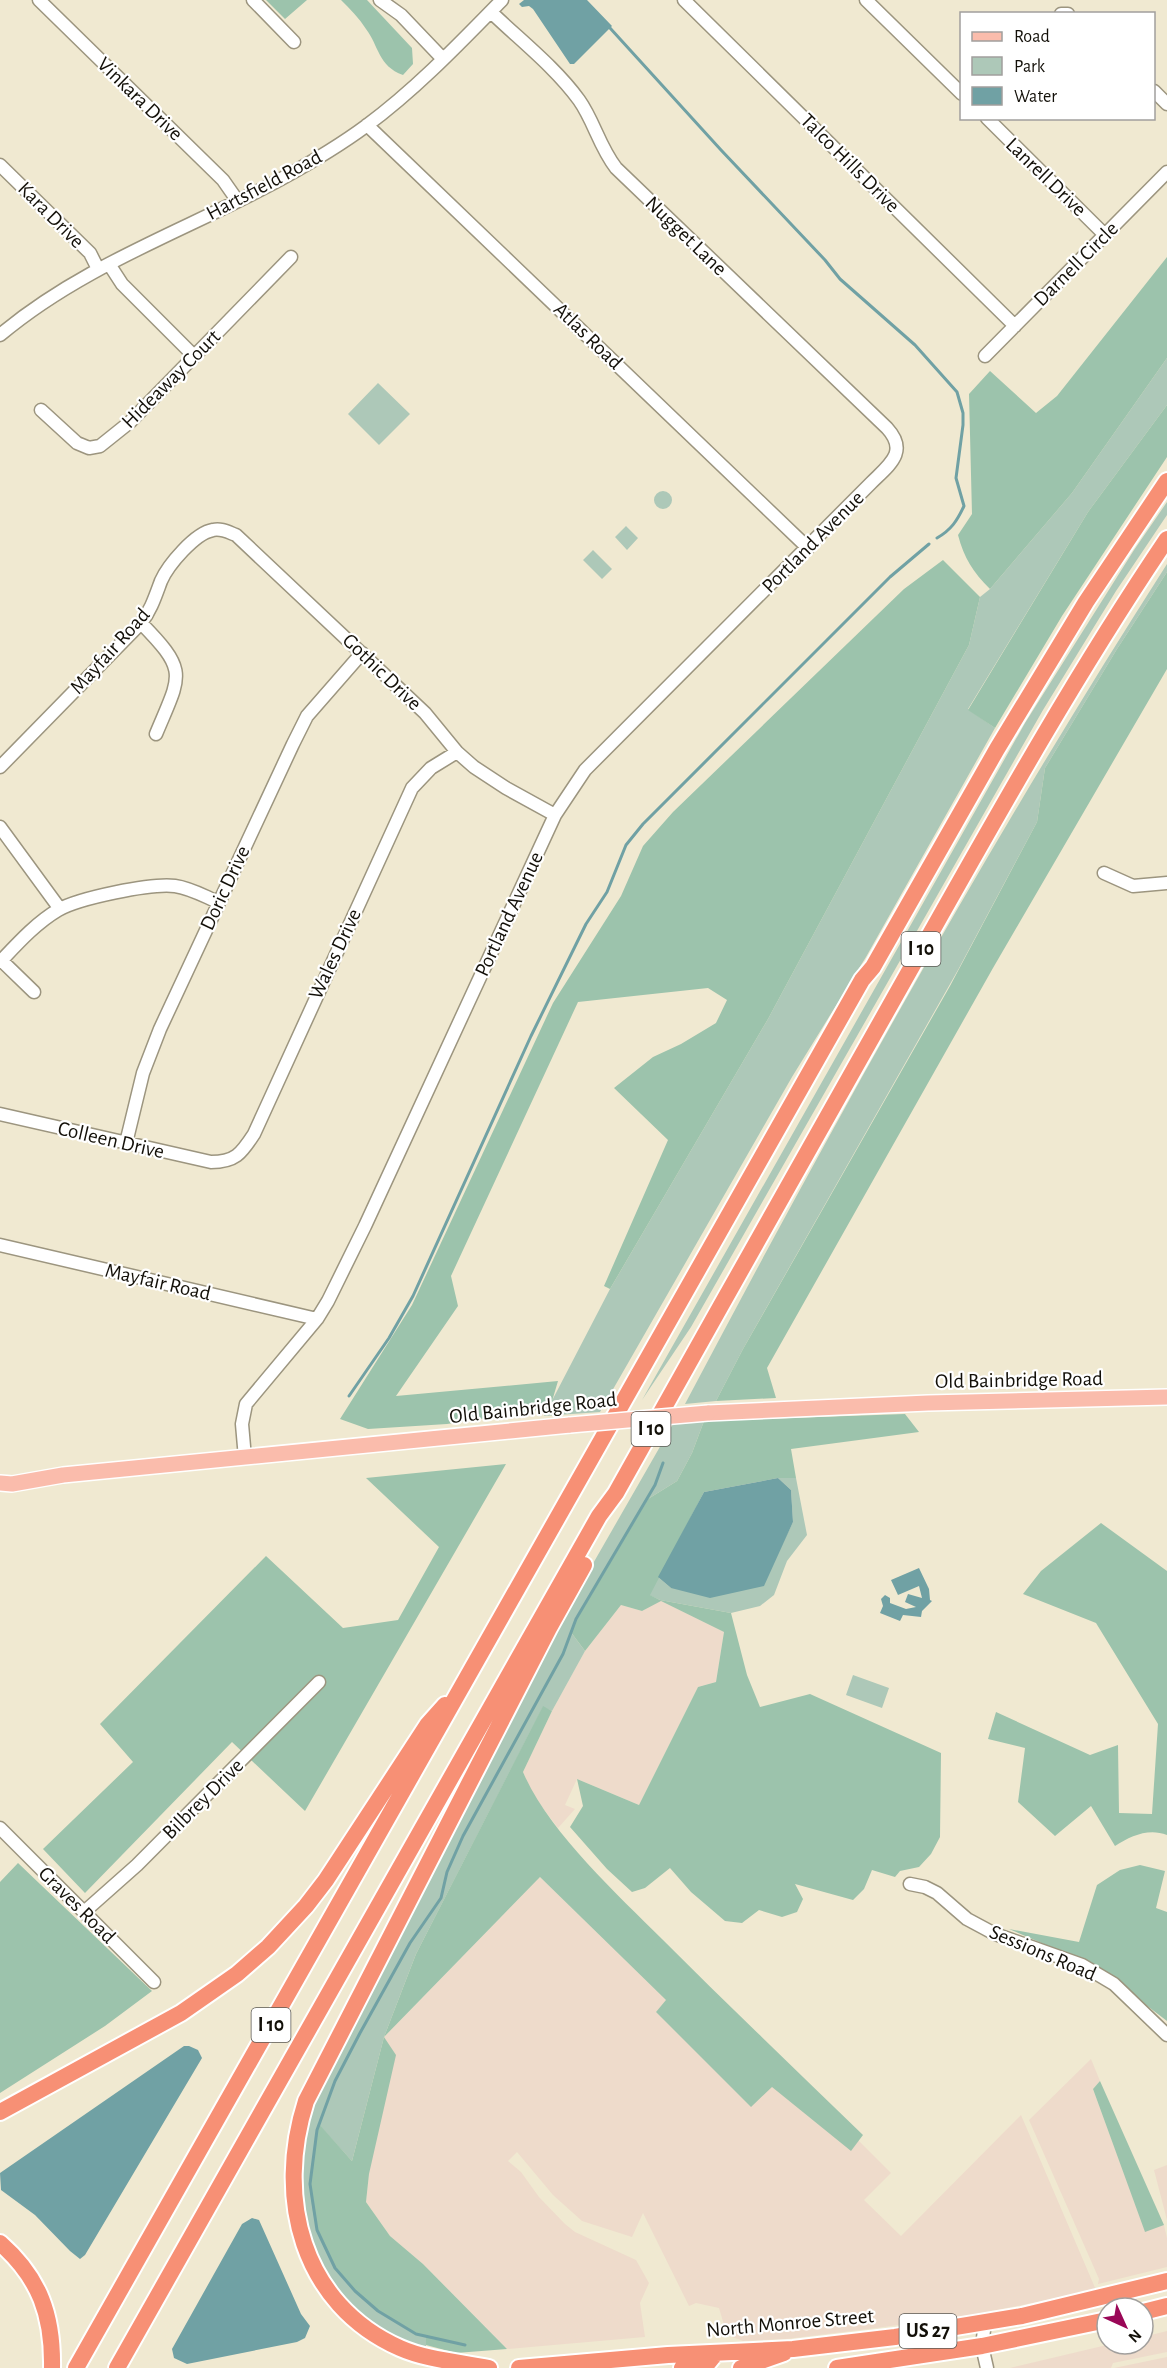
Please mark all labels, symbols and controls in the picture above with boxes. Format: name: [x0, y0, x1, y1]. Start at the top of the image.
legend: [960, 12, 1155, 120]
text: Road: [1014, 28, 1050, 46]
street label: Vinkara Drive: [93, 53, 187, 145]
text: Park: [1014, 58, 1046, 76]
text: Water: [1014, 88, 1057, 106]
street label: Talco Hills Drive: [796, 109, 904, 217]
street label: Lanrell Drive: [1002, 134, 1090, 220]
street label: Hartsfield Road: [203, 146, 325, 224]
street label: Kara Drive: [14, 178, 88, 252]
street label: Nugget Lane: [641, 192, 731, 280]
street label: Darnell Circle: [1030, 218, 1122, 310]
street label: Atlas Road: [550, 298, 626, 374]
street label: Hideaway Court: [118, 325, 225, 432]
street label: Portland Avenue: [758, 487, 868, 597]
street label: Mayfair Road: [66, 604, 154, 698]
street label: Gothic Drive: [339, 630, 425, 714]
street label: Doric Drive: [196, 842, 254, 934]
street label: Portland Avenue: [471, 849, 547, 979]
street label: Wales Drive: [305, 906, 365, 1002]
road number: I 10: [902, 932, 940, 966]
street label: Colleen Drive: [56, 1118, 166, 1162]
street label: Mayfair Road: [103, 1260, 213, 1304]
street label: Old Bainbridge Road: [935, 1368, 1103, 1392]
street label: Old Bainbridge Road: [448, 1389, 618, 1427]
road number: I 10: [632, 1412, 670, 1446]
street label: Bilbrey Drive: [159, 1755, 247, 1843]
street label: Graves Road: [34, 1862, 120, 1948]
street label: Sessions Road: [987, 1921, 1100, 1985]
road number: I 10: [252, 2008, 290, 2042]
north arrow: [1095, 2296, 1155, 2356]
street label: North Monroe Street: [705, 2305, 875, 2341]
road number: US 27: [900, 2314, 956, 2348]
text: N: [1125, 2326, 1144, 2345]

